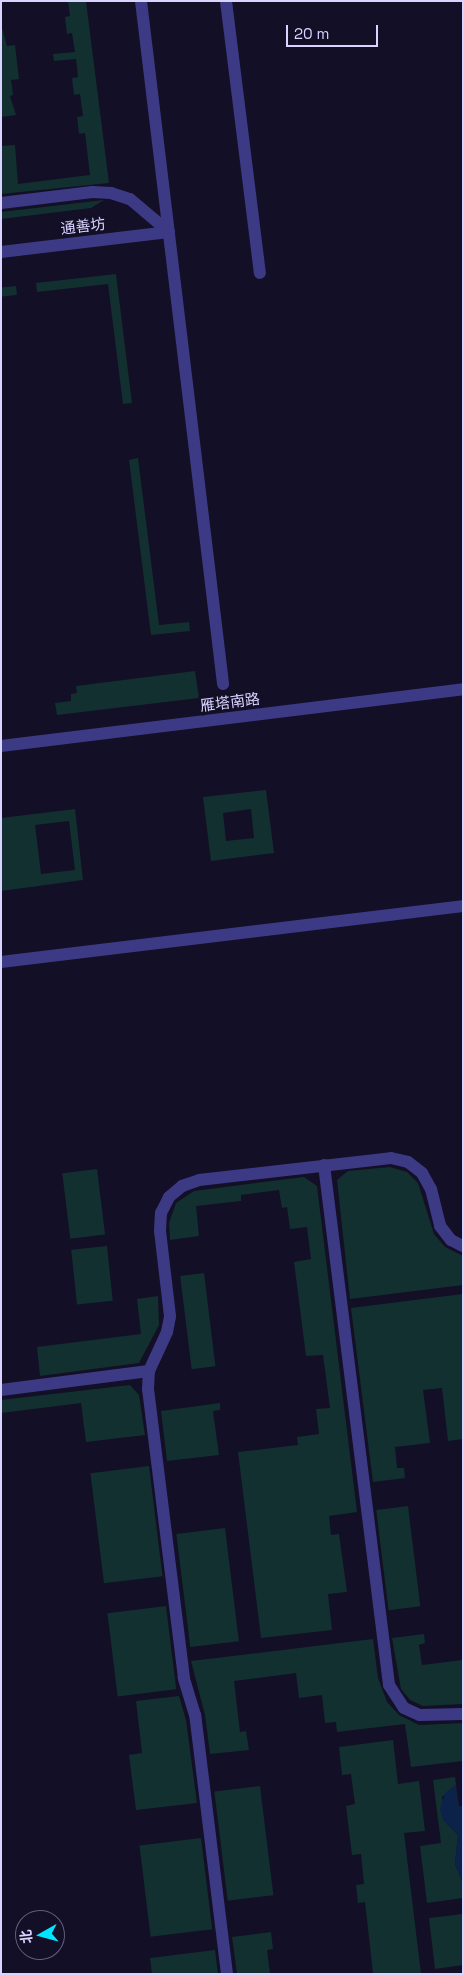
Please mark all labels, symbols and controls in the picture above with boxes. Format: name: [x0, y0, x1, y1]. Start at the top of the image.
scale bar: [289, 15, 382, 47]
text: 20 m: [294, 24, 329, 43]
street label: 通善坊: [60, 214, 106, 238]
street label: 雁塔南路: [199, 689, 261, 715]
north arrow: [15, 1910, 65, 1960]
text: 北: [16, 1929, 36, 1945]

